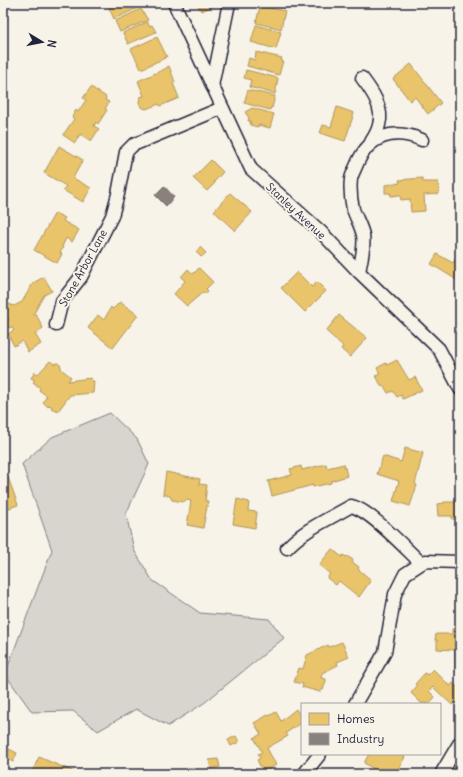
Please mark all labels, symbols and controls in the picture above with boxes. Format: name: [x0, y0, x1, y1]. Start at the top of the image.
north arrow: [22, 22, 62, 62]
text: N: [44, 39, 59, 49]
street label: Stanley Avenue: [263, 180, 329, 242]
street label: Stone Arbor Lane: [56, 227, 110, 309]
legend: [301, 703, 441, 755]
text: Homes: [337, 711, 375, 726]
text: Industry: [337, 731, 384, 746]

